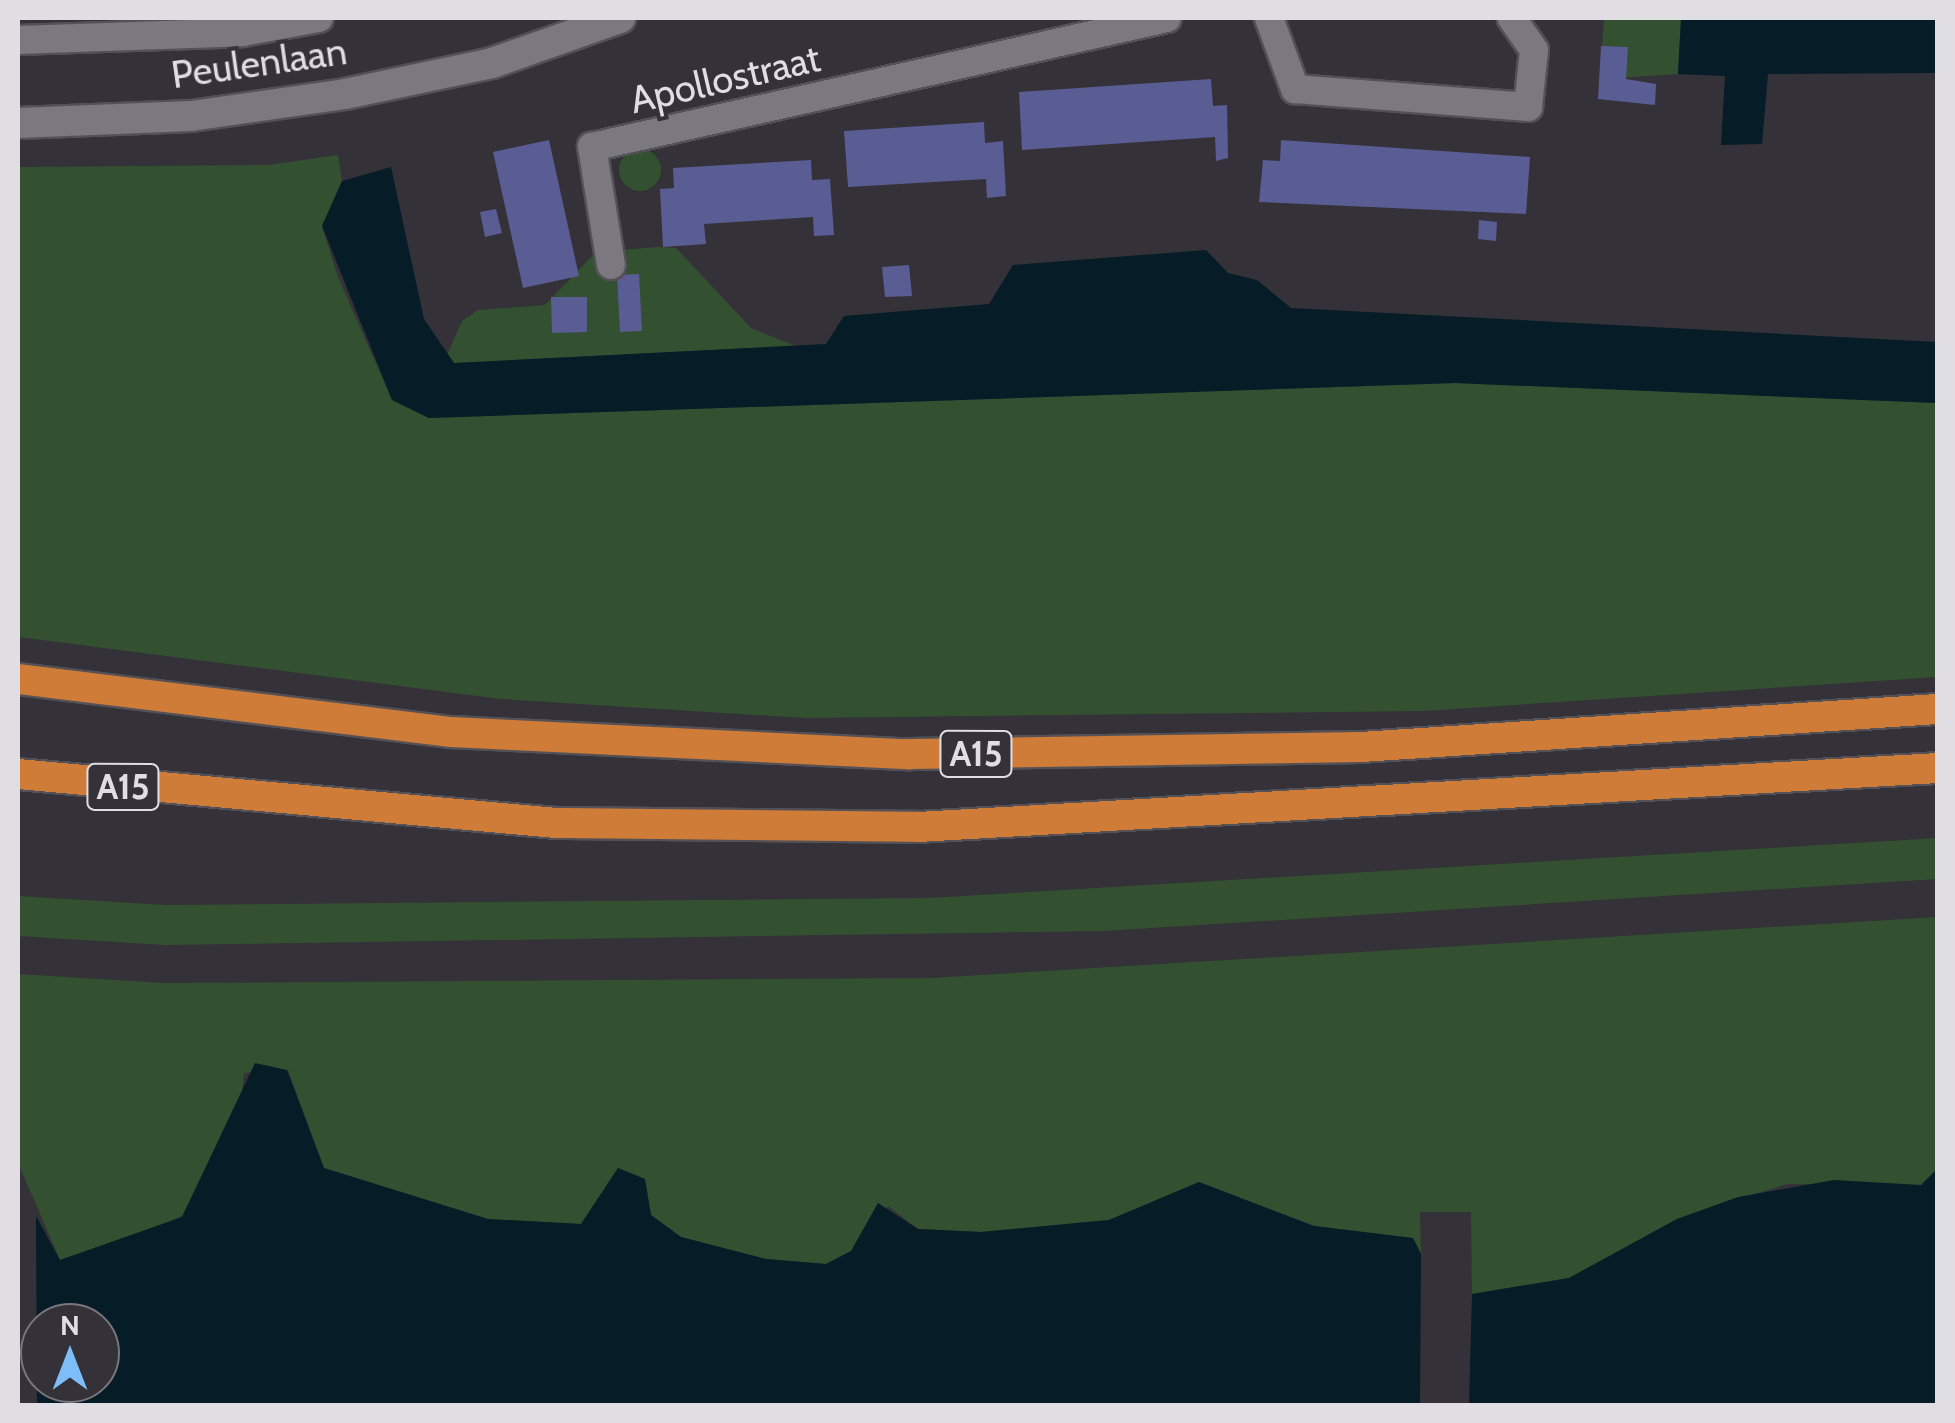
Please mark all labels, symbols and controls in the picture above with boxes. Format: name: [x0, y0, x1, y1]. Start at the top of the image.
street label: Peulenlaan: [168, 28, 350, 98]
street label: Apollostraat: [626, 35, 824, 123]
road number: A15: [938, 724, 1014, 784]
road number: A15: [86, 757, 160, 817]
north arrow: [20, 1303, 120, 1403]
text: N: [60, 1308, 80, 1342]

